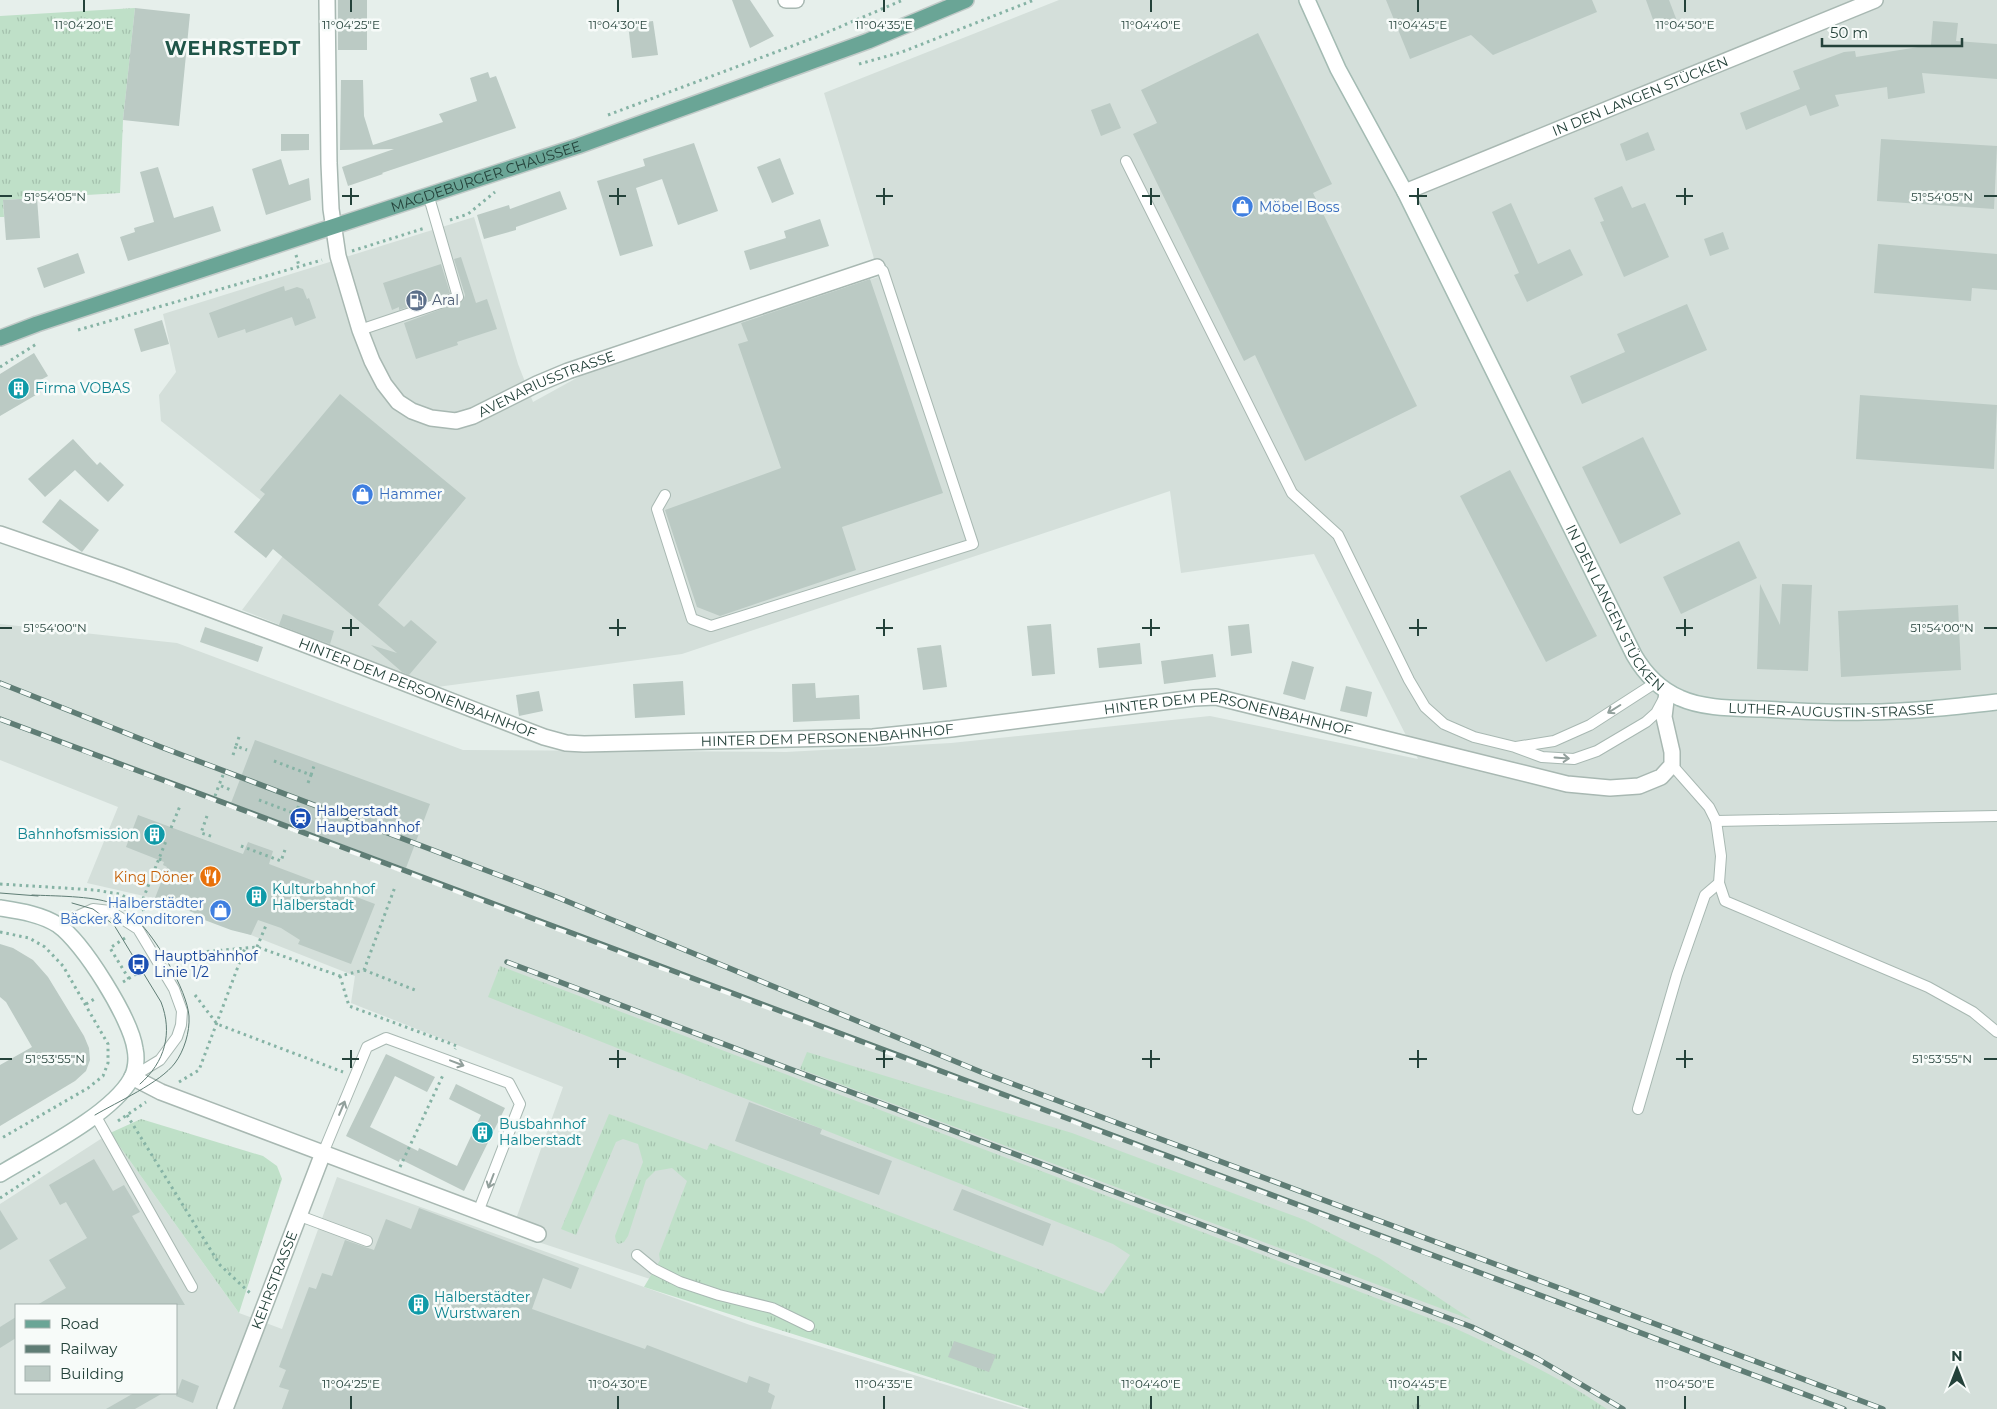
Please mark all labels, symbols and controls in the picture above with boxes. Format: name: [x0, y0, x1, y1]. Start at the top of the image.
scale bar: [1822, 15, 1962, 47]
text: 11°04'20"E: [54, 17, 114, 32]
text: 11°04'25"E: [322, 17, 380, 32]
text: 11°04'30"E: [588, 17, 648, 32]
text: 11°04'35"E: [855, 17, 913, 32]
text: 11°04'40"E: [1121, 17, 1181, 32]
text: 11°04'45"E: [1389, 17, 1447, 32]
text: 11°04'50"E: [1655, 17, 1715, 32]
text: 50 m: [1830, 23, 1868, 42]
district label: WEHRSTEDT: [165, 37, 301, 60]
street label: IN DEN LANGEN STÜCKEN: [1550, 52, 1731, 140]
street label: MAGDEBURGER CHAUSSEE: [388, 137, 583, 216]
text: 51°54'05"N: [24, 189, 86, 204]
text: 51°54'05"N: [1911, 189, 1973, 204]
shop icon: Möbel Boss: [1231, 195, 1255, 219]
place label: Möbel Boss: [1259, 198, 1340, 216]
fuel station icon: Aral: [404, 288, 428, 312]
place label: Aral: [432, 291, 459, 309]
street label: AVENARIUSSTRASSE: [475, 347, 617, 421]
building icon: Firma VOBAS: [7, 376, 31, 400]
place label: Firma VOBAS: [35, 379, 130, 397]
shop icon: Hammer: [351, 482, 375, 506]
place label: Hammer: [379, 485, 443, 503]
street label: IN DEN LANGEN STÜCKEN: [1562, 522, 1668, 695]
text: 51°54'00"N: [23, 620, 87, 635]
text: 51°54'00"N: [1910, 620, 1974, 635]
street label: HINTER DEM PERSONENBAHNHOF: [296, 634, 539, 742]
street label: HINTER DEM PERSONENBAHNHOF: [1103, 688, 1355, 740]
street label: LUTHER-AUGUSTIN-STRASSE: [1728, 699, 1935, 721]
one-way arrow: [1608, 705, 1622, 715]
street label: HINTER DEM PERSONENBAHNHOF: [700, 720, 955, 750]
one-way arrow: [1553, 754, 1569, 763]
place label: Halberstadt Hauptbahnhof: [316, 802, 421, 836]
station icon: Halberstadt Hauptbahnhof: [288, 807, 312, 831]
building icon: Bahnhofsmission: [143, 822, 167, 846]
place label: Bahnhofsmission: [17, 825, 139, 843]
restaurant icon: King Döner: [198, 865, 222, 889]
place label: King Döner: [114, 868, 194, 886]
place label: Kulturbahnhof Halberstadt: [272, 880, 376, 914]
building icon: Kulturbahnhof Halberstadt: [244, 885, 268, 909]
place label: Halberstädter Bäcker & Konditoren: [60, 894, 204, 928]
shop icon: Halberstädter Bäcker & Konditoren: [208, 899, 232, 923]
place label: Hauptbahnhof Linie 1/2: [154, 947, 259, 981]
bus stop icon: Hauptbahnhof Linie 1/2: [126, 952, 150, 976]
text: 51°53'55"N: [25, 1051, 85, 1066]
text: 51°53'55"N: [1912, 1051, 1972, 1066]
one-way arrow: [449, 1058, 464, 1068]
one-way arrow: [338, 1101, 348, 1116]
place label: Busbahnhof Halberstadt: [499, 1115, 587, 1149]
building icon: Busbahnhof Halberstadt: [471, 1120, 495, 1144]
one-way arrow: [486, 1173, 495, 1188]
street label: KEHRSTRASSE: [247, 1228, 301, 1332]
place label: Halberstädter Wurstwaren: [434, 1288, 531, 1322]
building icon: Halberstädter Wurstwaren: [406, 1293, 430, 1317]
legend: [15, 1304, 178, 1394]
text: Road: [60, 1314, 99, 1333]
text: Railway: [60, 1339, 118, 1358]
north arrow: [1932, 1344, 1982, 1394]
text: N: [1951, 1347, 1963, 1365]
text: Building: [60, 1364, 124, 1383]
text: 11°04'25"E: [322, 1376, 380, 1391]
text: 11°04'30"E: [588, 1376, 648, 1391]
text: 11°04'35"E: [855, 1376, 913, 1391]
text: 11°04'40"E: [1121, 1376, 1181, 1391]
text: 11°04'45"E: [1389, 1376, 1447, 1391]
text: 11°04'50"E: [1655, 1376, 1715, 1391]

